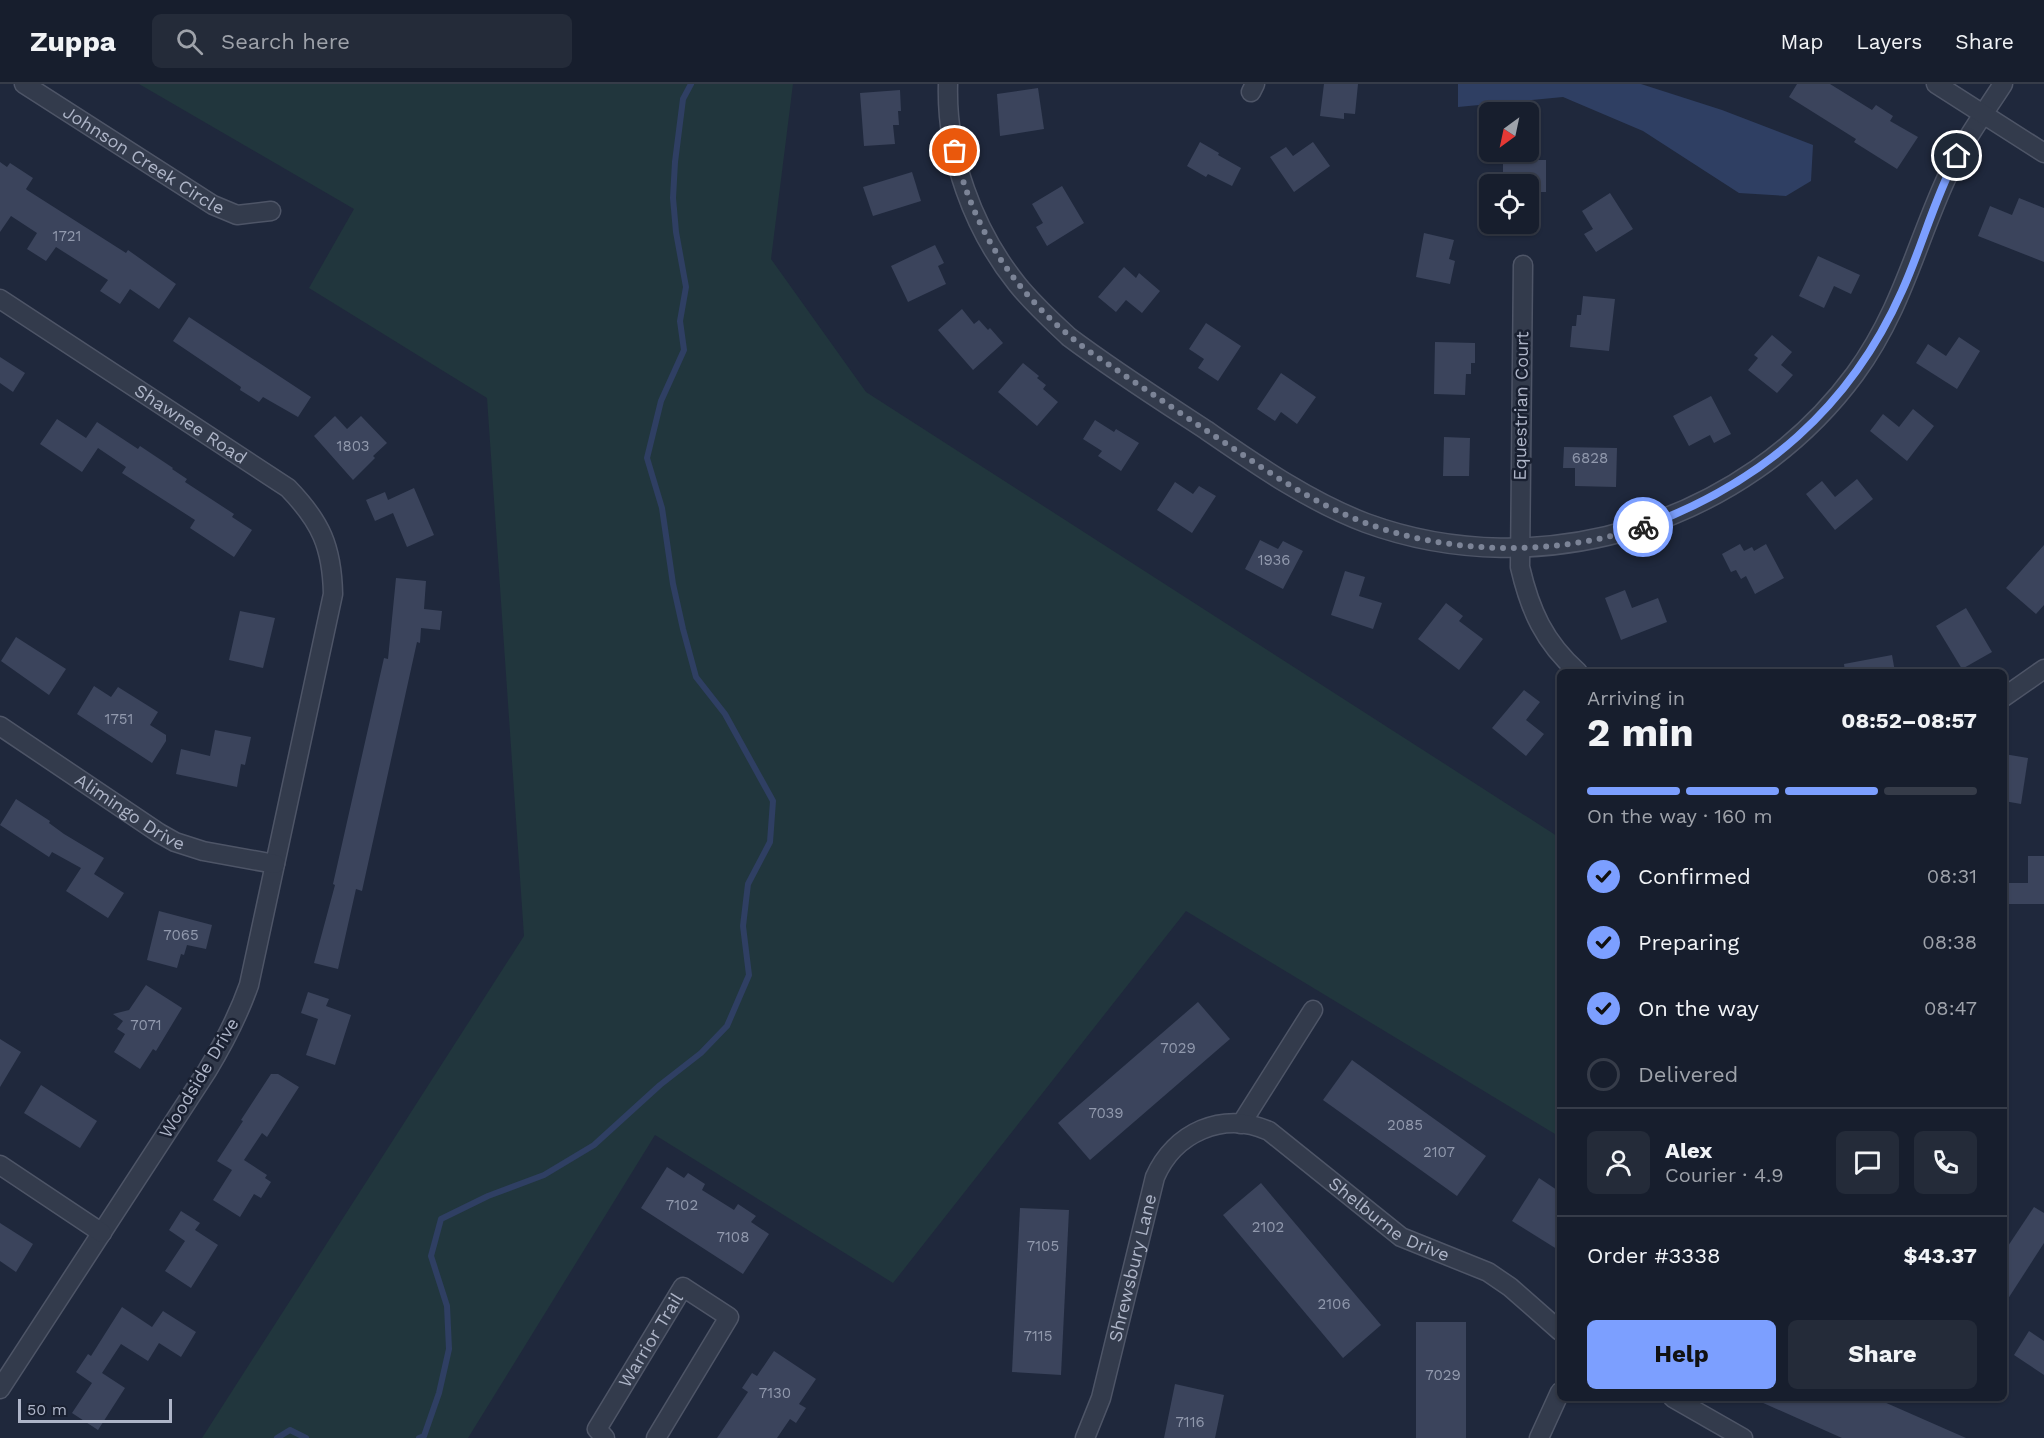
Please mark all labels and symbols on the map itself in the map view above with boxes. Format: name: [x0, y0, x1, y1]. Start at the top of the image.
street label: Johnson Creek Circle: [59, 101, 228, 219]
north arrow: [1479, 102, 1539, 162]
pin: [929, 125, 980, 176]
pin: [1931, 130, 1982, 181]
house number: 1721: [53, 227, 81, 245]
street label: Equestrian Court: [1509, 331, 1532, 481]
street label: Shawnee Road: [131, 379, 251, 468]
house number: 1803: [337, 437, 369, 455]
house number: 6828: [1572, 449, 1608, 467]
courier: [1613, 497, 1673, 557]
house number: 1936: [1258, 551, 1290, 569]
house number: 1751: [105, 710, 133, 728]
street label: Alimingo Drive: [71, 769, 187, 854]
house number: 7065: [163, 926, 199, 944]
street label: Woodside Drive: [154, 1014, 243, 1142]
house number: 7071: [130, 1016, 162, 1034]
house number: 7029: [1160, 1039, 1196, 1057]
house number: 7039: [1088, 1104, 1124, 1122]
house number: 2085: [1387, 1116, 1423, 1134]
house number: 2107: [1423, 1143, 1455, 1161]
street label: Shelburne Drive: [1325, 1172, 1453, 1265]
street label: Shrewsbury Lane: [1104, 1192, 1160, 1344]
house number: 7102: [666, 1196, 698, 1214]
house number: 2102: [1252, 1218, 1284, 1236]
house number: 7108: [717, 1228, 749, 1246]
house number: 7105: [1027, 1237, 1059, 1255]
street label: Warrior Trail: [614, 1288, 687, 1391]
house number: 2106: [1317, 1295, 1351, 1313]
house number: 7115: [1024, 1327, 1052, 1345]
house number: 7029: [1425, 1366, 1461, 1384]
house number: 7130: [759, 1384, 791, 1402]
scale bar: [18, 1396, 172, 1424]
house number: 7116: [1175, 1413, 1205, 1431]

